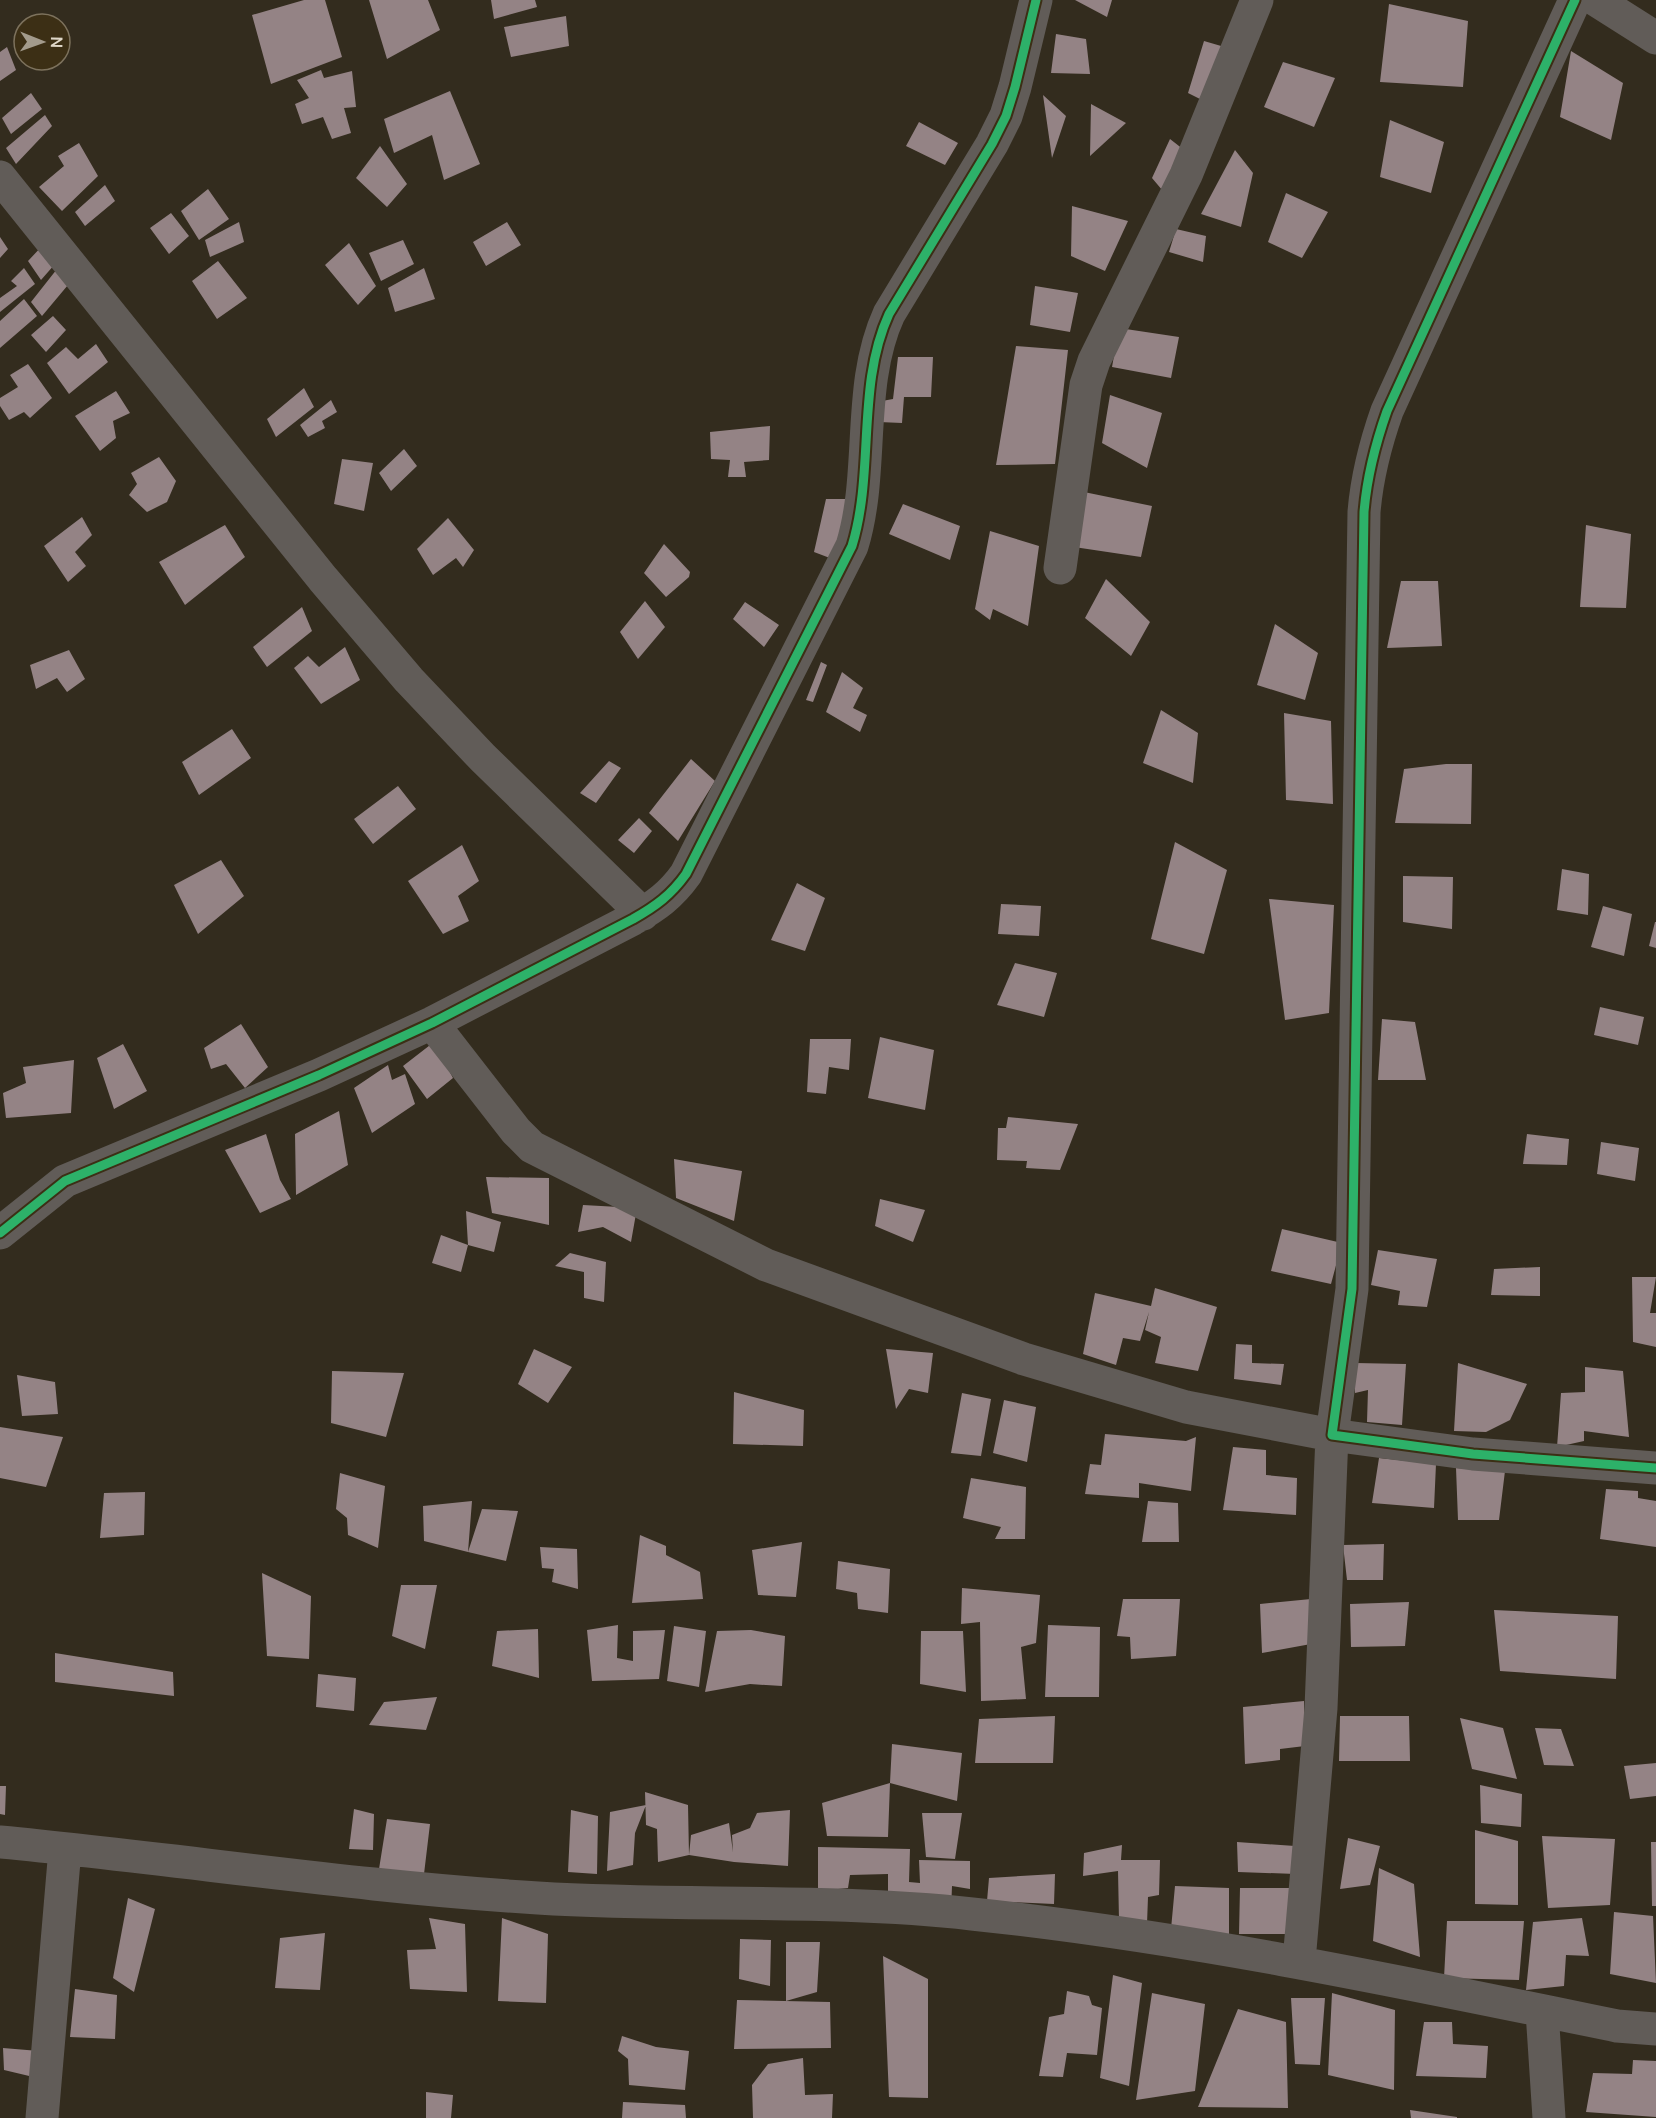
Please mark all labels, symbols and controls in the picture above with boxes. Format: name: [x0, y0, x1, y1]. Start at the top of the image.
north arrow: [12, 12, 72, 72]
text: N: [46, 36, 68, 48]

